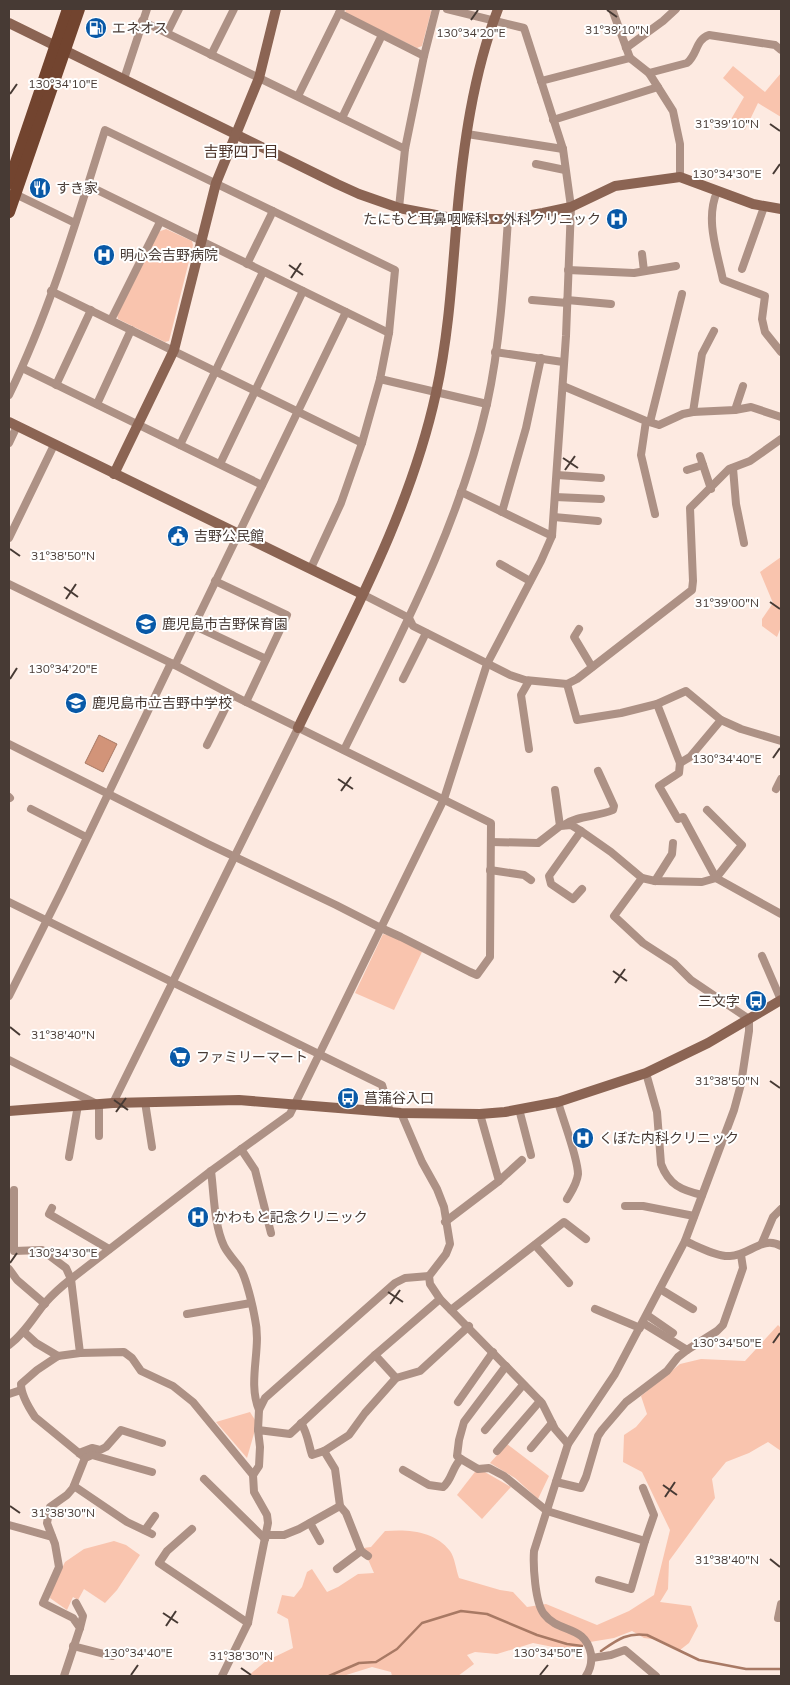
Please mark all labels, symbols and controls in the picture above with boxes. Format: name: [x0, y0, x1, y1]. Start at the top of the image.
fuel station icon: エネオス: [84, 16, 108, 40]
place label: エネオス: [112, 19, 168, 37]
text: 31°39'10"N: [585, 22, 649, 37]
text: 130°34'20"E: [436, 25, 506, 40]
text: 130°34'10"E: [28, 76, 98, 91]
text: 31°39'10"N: [695, 116, 759, 131]
district label: 吉野四丁目: [203, 142, 279, 161]
text: 130°34'30"E: [692, 166, 762, 181]
restaurant icon: すき家: [28, 176, 52, 200]
place label: すき家: [56, 179, 98, 197]
hospital icon: たにもと耳鼻咽喉科・外科クリニック: [605, 207, 629, 231]
place label: たにもと耳鼻咽喉科・外科クリニック: [363, 210, 601, 228]
hospital icon: 明心会吉野病院: [92, 243, 116, 267]
place label: 明心会吉野病院: [120, 246, 218, 264]
public building icon: 吉野公民館: [166, 524, 190, 548]
place label: 吉野公民館: [194, 527, 264, 545]
text: 31°38'50"N: [31, 548, 95, 563]
text: 31°39'00"N: [695, 595, 759, 610]
school or university icon: 鹿児島市吉野保育園: [134, 612, 158, 636]
place label: 鹿児島市吉野保育園: [162, 615, 288, 633]
text: 130°34'20"E: [28, 661, 98, 676]
school or university icon: 鹿児島市立吉野中学校: [64, 691, 88, 715]
place label: 鹿児島市立吉野中学校: [92, 694, 232, 712]
text: 130°34'40"E: [692, 751, 762, 766]
bus stop icon: 三文字: [744, 989, 768, 1013]
place label: 三文字: [698, 992, 740, 1010]
text: 31°38'40"N: [31, 1027, 95, 1042]
supermarket icon: ファミリーマート: [168, 1045, 192, 1069]
place label: ファミリーマート: [196, 1048, 308, 1066]
text: 31°38'50"N: [695, 1073, 759, 1088]
bus stop icon: 菖蒲谷入口: [336, 1086, 360, 1110]
place label: 菖蒲谷入口: [364, 1089, 434, 1107]
hospital icon: くぼた内科クリニック: [571, 1126, 595, 1150]
place label: くぼた内科クリニック: [599, 1129, 739, 1147]
hospital icon: かわもと記念クリニック: [186, 1205, 210, 1229]
place label: かわもと記念クリニック: [214, 1208, 368, 1226]
text: 130°34'30"E: [28, 1245, 98, 1260]
text: 130°34'50"E: [692, 1335, 762, 1350]
text: 31°38'30"N: [31, 1505, 95, 1520]
text: 31°38'40"N: [695, 1552, 759, 1567]
text: 130°34'40"E: [103, 1645, 173, 1660]
text: 130°34'50"E: [513, 1645, 583, 1660]
text: 31°38'30"N: [209, 1648, 273, 1663]

